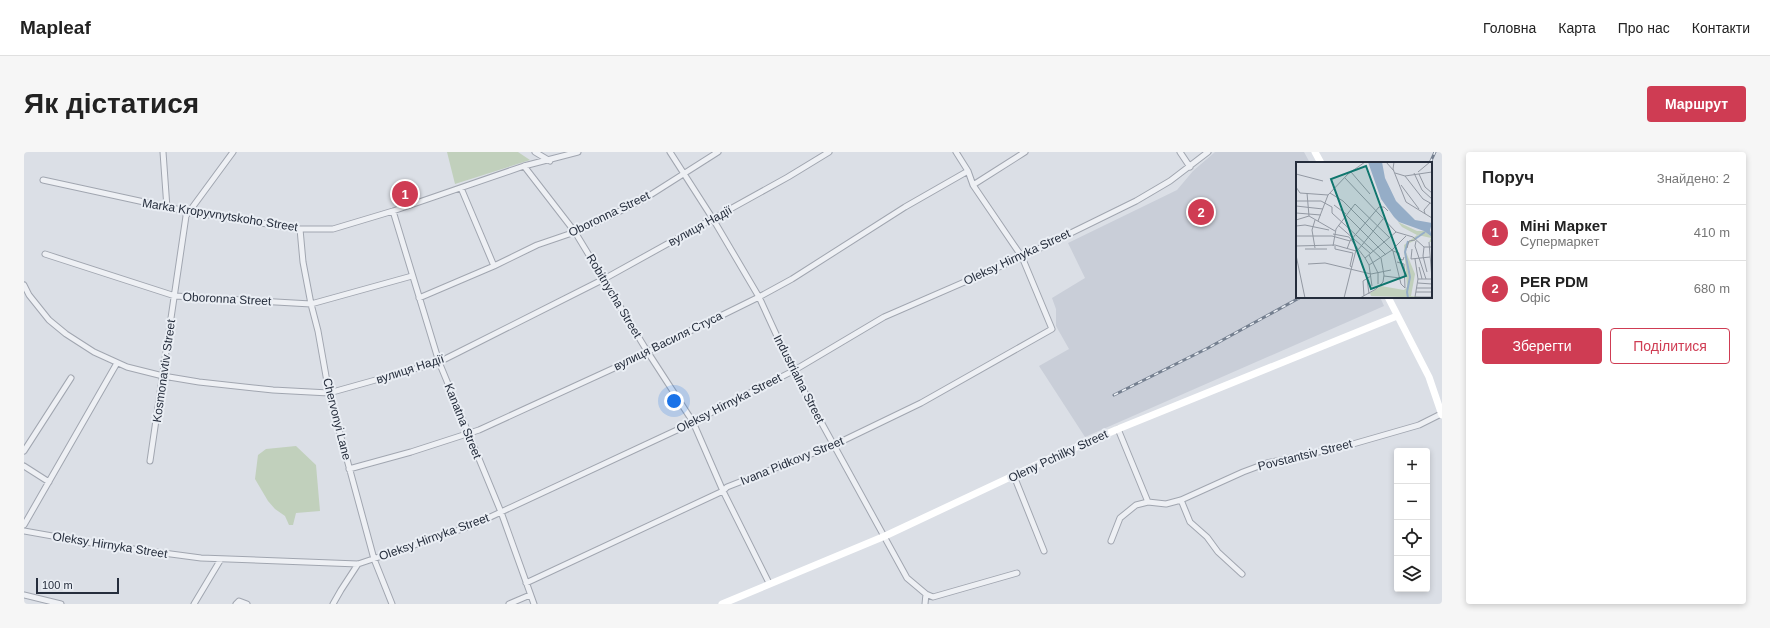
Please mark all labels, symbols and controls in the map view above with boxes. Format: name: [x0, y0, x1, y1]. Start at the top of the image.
text: Mapleaf: [20, 17, 91, 38]
text: Головна: [1483, 20, 1536, 36]
text: Карта: [1558, 20, 1596, 36]
text: Про нас: [1618, 20, 1670, 36]
text: Контакти: [1692, 20, 1750, 36]
button: Маршрут: [1647, 86, 1746, 122]
text: Як дістатися: [24, 88, 199, 119]
inset map: [1296, 162, 1432, 298]
text: Поруч: [1482, 168, 1534, 187]
text: Знайдено: 2: [1657, 171, 1730, 186]
pin: 1: [392, 179, 418, 209]
street label: Oboronna Street: [566, 188, 653, 240]
street label: Marka Kropyvnytskoho Street: [141, 196, 299, 234]
pin: 2: [1188, 197, 1214, 227]
street label: вулиця Надії: [666, 202, 735, 249]
text: Міні Маркет: [1520, 217, 1607, 234]
text: 1: [1491, 225, 1499, 240]
text: 410 m: [1694, 225, 1730, 240]
street label: Oleksy Hirnyka Street: [961, 226, 1073, 288]
text: Супермаркет: [1520, 234, 1599, 249]
street label: Robitnycha Street: [583, 252, 645, 341]
text: PER PDM: [1520, 273, 1588, 290]
text: 2: [1491, 281, 1499, 296]
text: 680 m: [1694, 281, 1730, 296]
street label: Oboronna Street: [182, 290, 272, 308]
text: Офіс: [1520, 290, 1550, 305]
street label: вулиця Василя Стуса: [611, 308, 725, 373]
street label: Kosmonavtiv Street: [150, 318, 178, 423]
button: Зберегти: [1482, 328, 1602, 364]
button: Поділитися: [1610, 328, 1730, 364]
street label: Industrialna Street: [771, 332, 828, 426]
street label: вулиця Надії: [374, 351, 446, 387]
street label: Oleksy Hirnyka Street: [674, 370, 784, 436]
street label: Chervonyi Lane: [320, 377, 354, 462]
street label: Kanatna Street: [442, 381, 485, 461]
your location: [664, 391, 684, 411]
street label: Oleny Pchilky Street: [1006, 427, 1111, 485]
street label: Ivana Pidkovy Street: [738, 434, 846, 488]
street label: Povstantsiv Street: [1256, 436, 1354, 473]
map controls: [1394, 448, 1430, 592]
button: +: [1394, 448, 1430, 484]
button: −: [1394, 484, 1430, 520]
street label: Oleksy Hirnyka Street: [377, 510, 492, 563]
button: locate: [1394, 520, 1430, 556]
street label: Oleksy Hirnyka Street: [52, 529, 169, 561]
button: layers: [1394, 556, 1430, 592]
scale bar: [36, 576, 119, 595]
text: 100 m: [42, 579, 73, 591]

